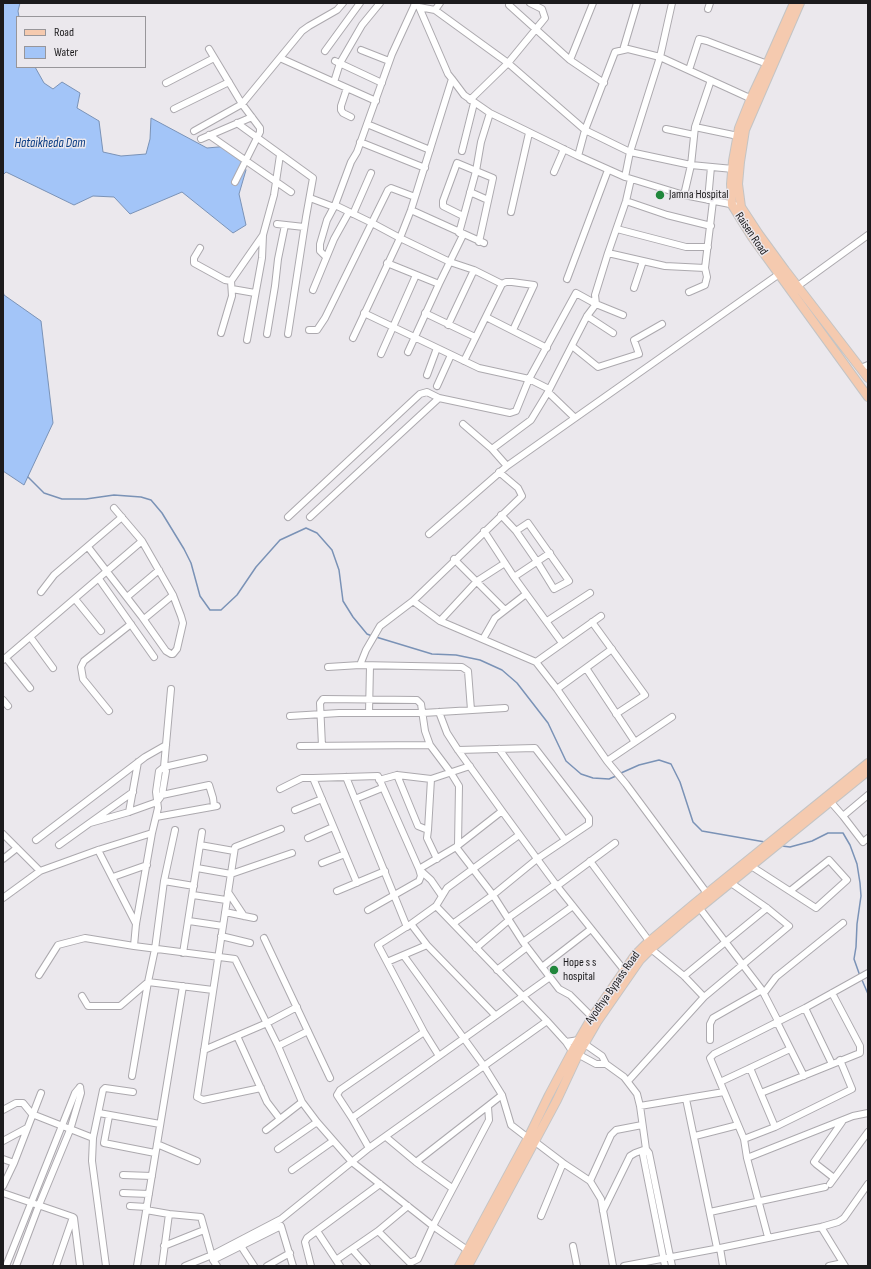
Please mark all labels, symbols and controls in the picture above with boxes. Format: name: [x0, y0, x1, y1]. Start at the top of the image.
legend: [16, 16, 146, 68]
text: Road: [54, 25, 74, 40]
text: Water: [54, 45, 78, 60]
water label: Hataikheda Dam: [15, 136, 85, 152]
place label: Jamna Hospital: [669, 188, 728, 202]
marker: Jamna Hospital: [654, 189, 666, 201]
street label: Raisen Road: [731, 210, 771, 258]
street label: Ayodhya Bypass Road: [583, 949, 643, 1027]
place label: Hope s s hospital: [563, 956, 596, 984]
marker: Hope s s hospital: [548, 964, 560, 976]

